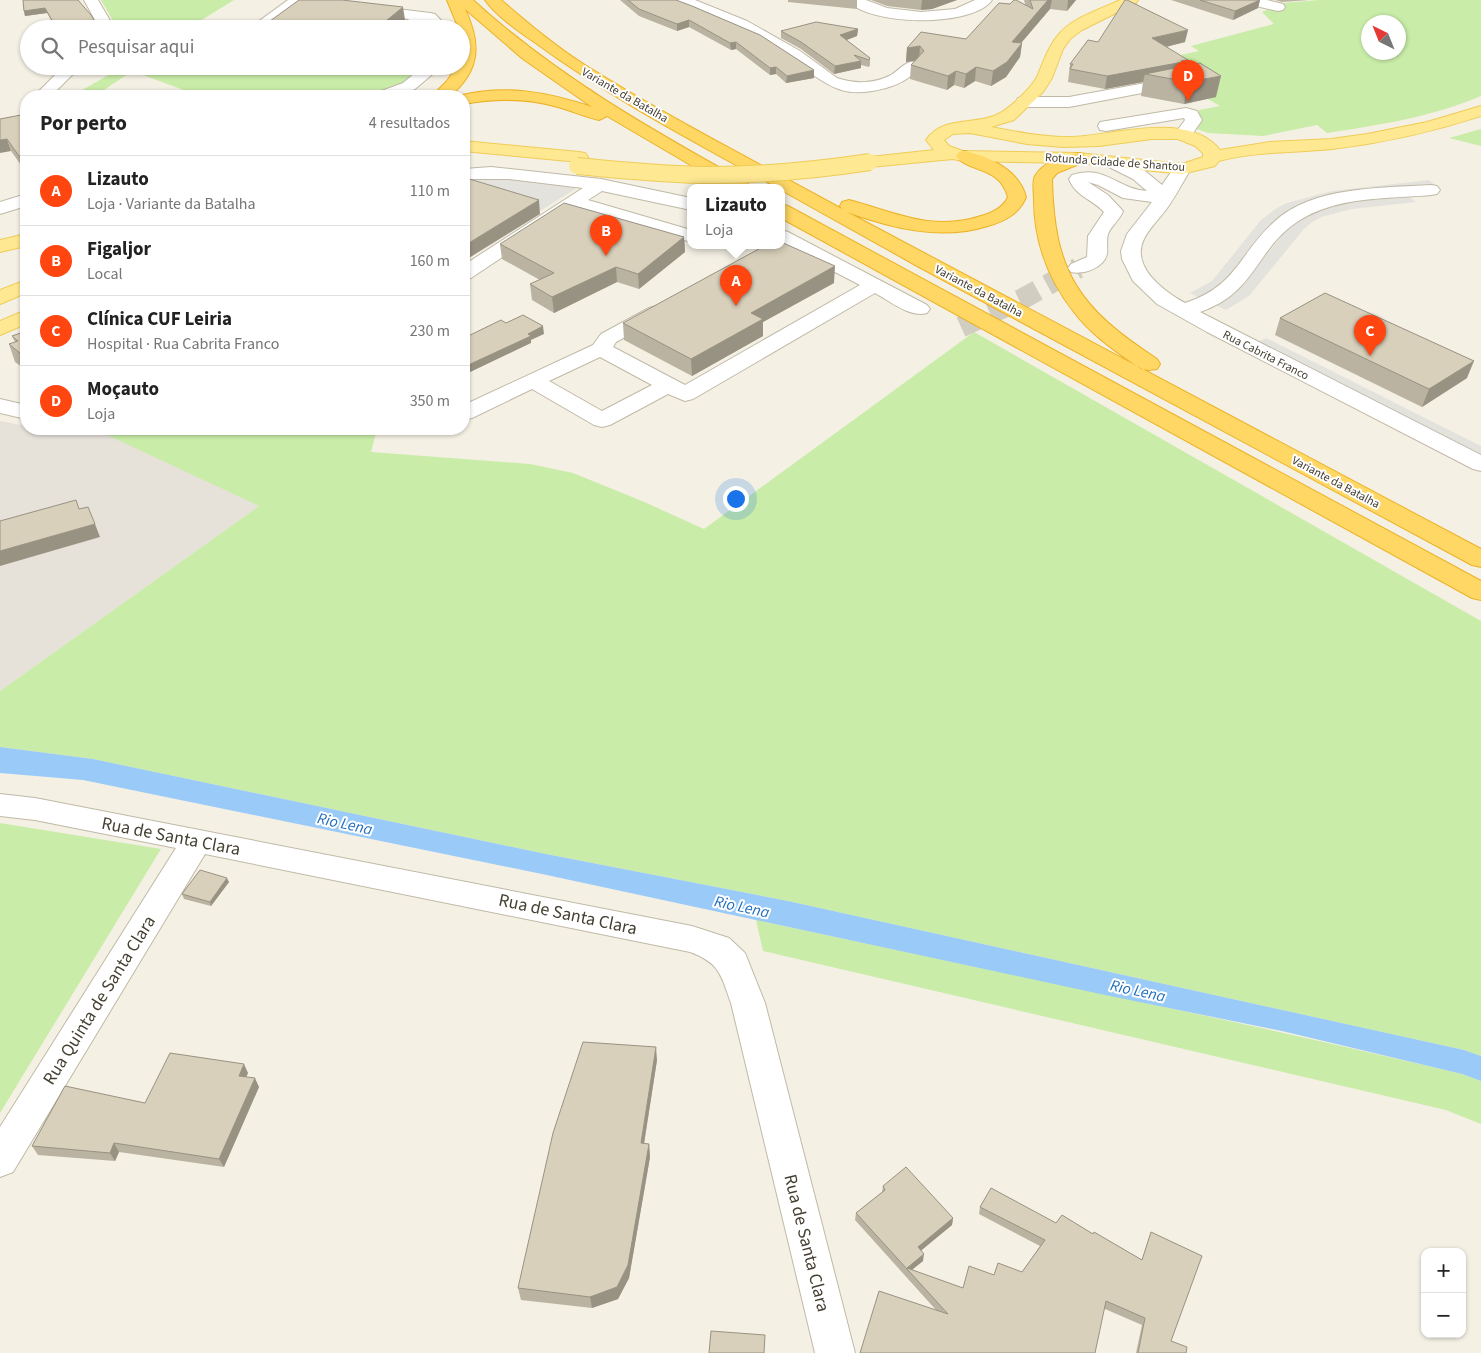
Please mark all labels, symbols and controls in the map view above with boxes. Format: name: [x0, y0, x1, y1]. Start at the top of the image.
north arrow: [1361, 15, 1406, 60]
search box: [20, 20, 470, 75]
icon: search: [38, 34, 66, 62]
text: Pesquisar aqui: [78, 34, 194, 61]
pin: D: [1172, 60, 1204, 101]
street label: Variante da Batalha: [578, 64, 671, 127]
text: Por perto: [40, 108, 127, 138]
text: 4 resultados: [369, 112, 450, 134]
street label: Rotunda Cidade de Shantou: [1044, 149, 1186, 176]
text: Lizauto: [87, 166, 149, 193]
text: A: [51, 180, 61, 202]
text: 110 m: [410, 180, 450, 202]
popup: [687, 184, 785, 249]
text: Lizauto: [705, 192, 767, 219]
text: Loja · Variante da Batalha: [87, 193, 256, 215]
pin: B: [590, 215, 622, 256]
text: Loja: [705, 219, 733, 241]
text: Figaljor: [87, 236, 151, 263]
text: B: [51, 250, 61, 272]
text: 160 m: [410, 250, 450, 272]
street label: Variante da Batalha: [932, 261, 1026, 322]
text: Local: [87, 263, 123, 285]
pin: A: [720, 265, 752, 306]
text: Clínica CUF Leiria: [87, 306, 232, 333]
pin: C: [1354, 315, 1386, 356]
text: C: [51, 320, 61, 342]
text: 230 m: [410, 320, 450, 342]
street label: Rua Cabrita Franco: [1220, 326, 1312, 384]
text: Hospital · Rua Cabrita Franco: [87, 333, 279, 355]
text: Moçauto: [87, 376, 159, 403]
text: D: [51, 390, 61, 412]
text: 350 m: [410, 390, 450, 412]
text: Loja: [87, 403, 115, 425]
street label: Variante da Batalha: [1289, 452, 1383, 513]
your location: [723, 486, 749, 512]
water label: Rio Lena: [315, 807, 375, 841]
street label: Rua de Santa Clara: [99, 811, 242, 862]
street label: Rua de Santa Clara: [496, 888, 639, 941]
water label: Rio Lena: [712, 890, 772, 924]
street label: Rua Quinta de Santa Clara: [37, 911, 162, 1090]
water label: Rio Lena: [1108, 974, 1168, 1008]
street label: Rua de Santa Clara: [777, 1172, 836, 1315]
map controls: [1421, 1248, 1466, 1338]
button: +: [1421, 1248, 1466, 1293]
button: −: [1421, 1293, 1466, 1338]

